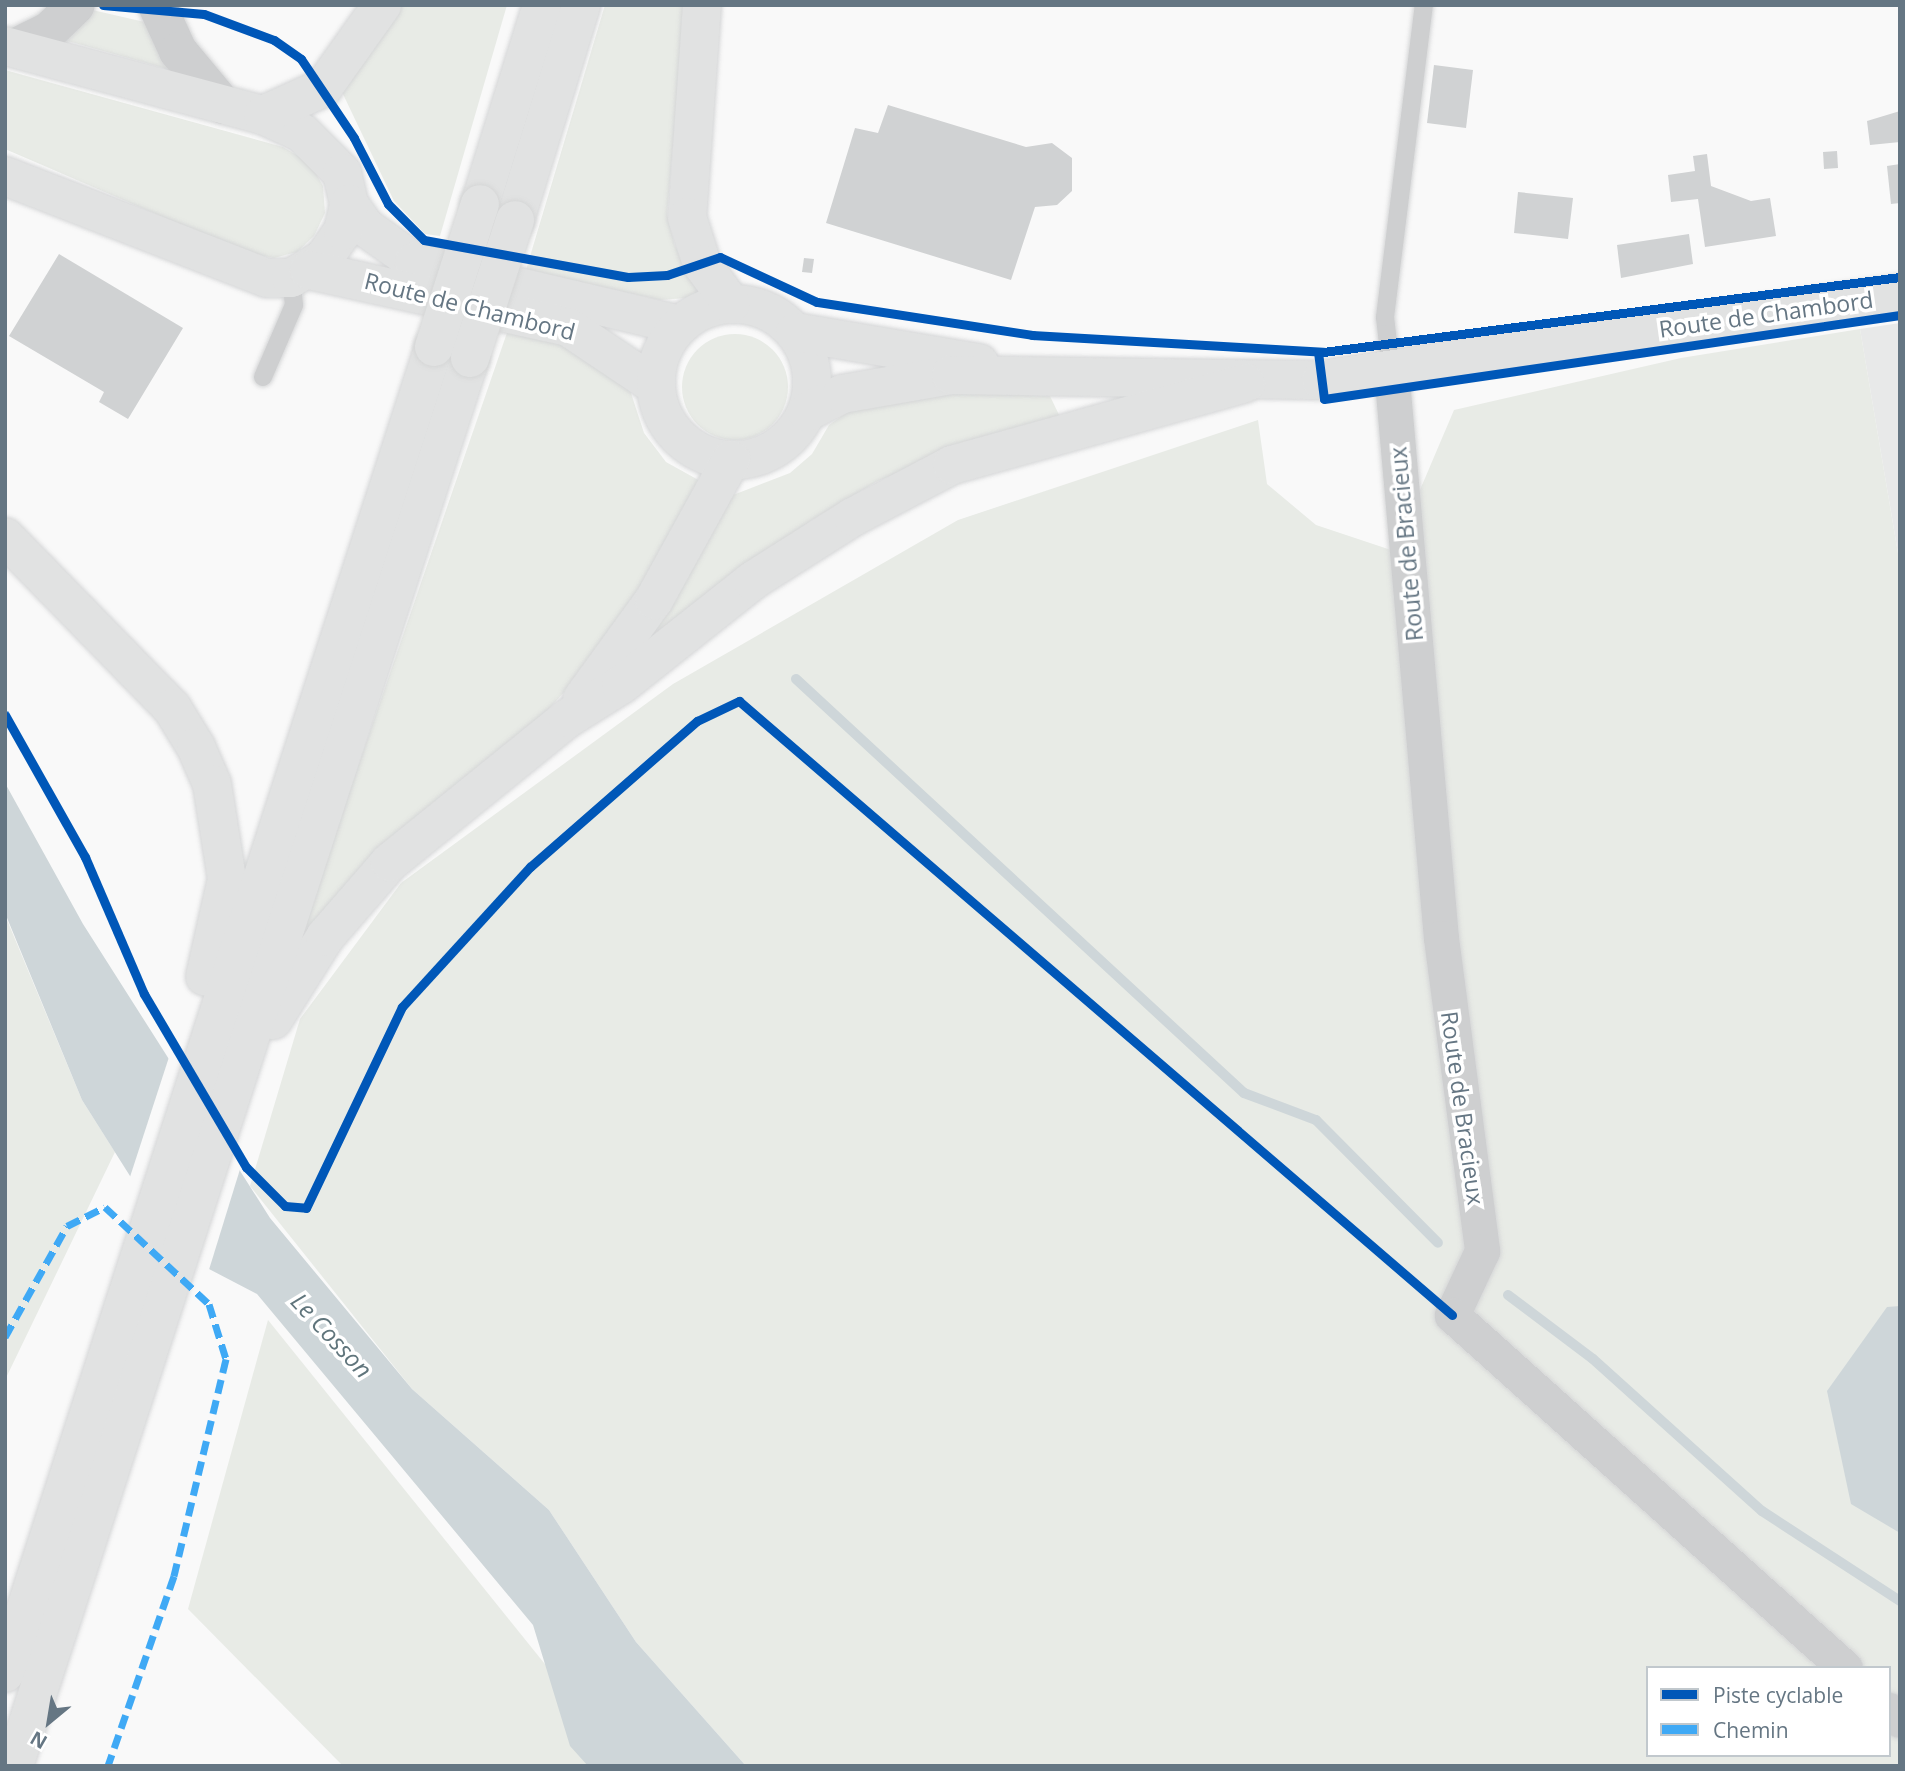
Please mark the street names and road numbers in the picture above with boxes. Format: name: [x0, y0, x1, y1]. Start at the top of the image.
street label: Route de Chambord: [362, 266, 578, 346]
street label: Route de Chambord: [1657, 285, 1875, 343]
street label: Route de Bracieux: [1384, 446, 1428, 642]
street label: Route de Bracieux: [1436, 1009, 1490, 1207]

